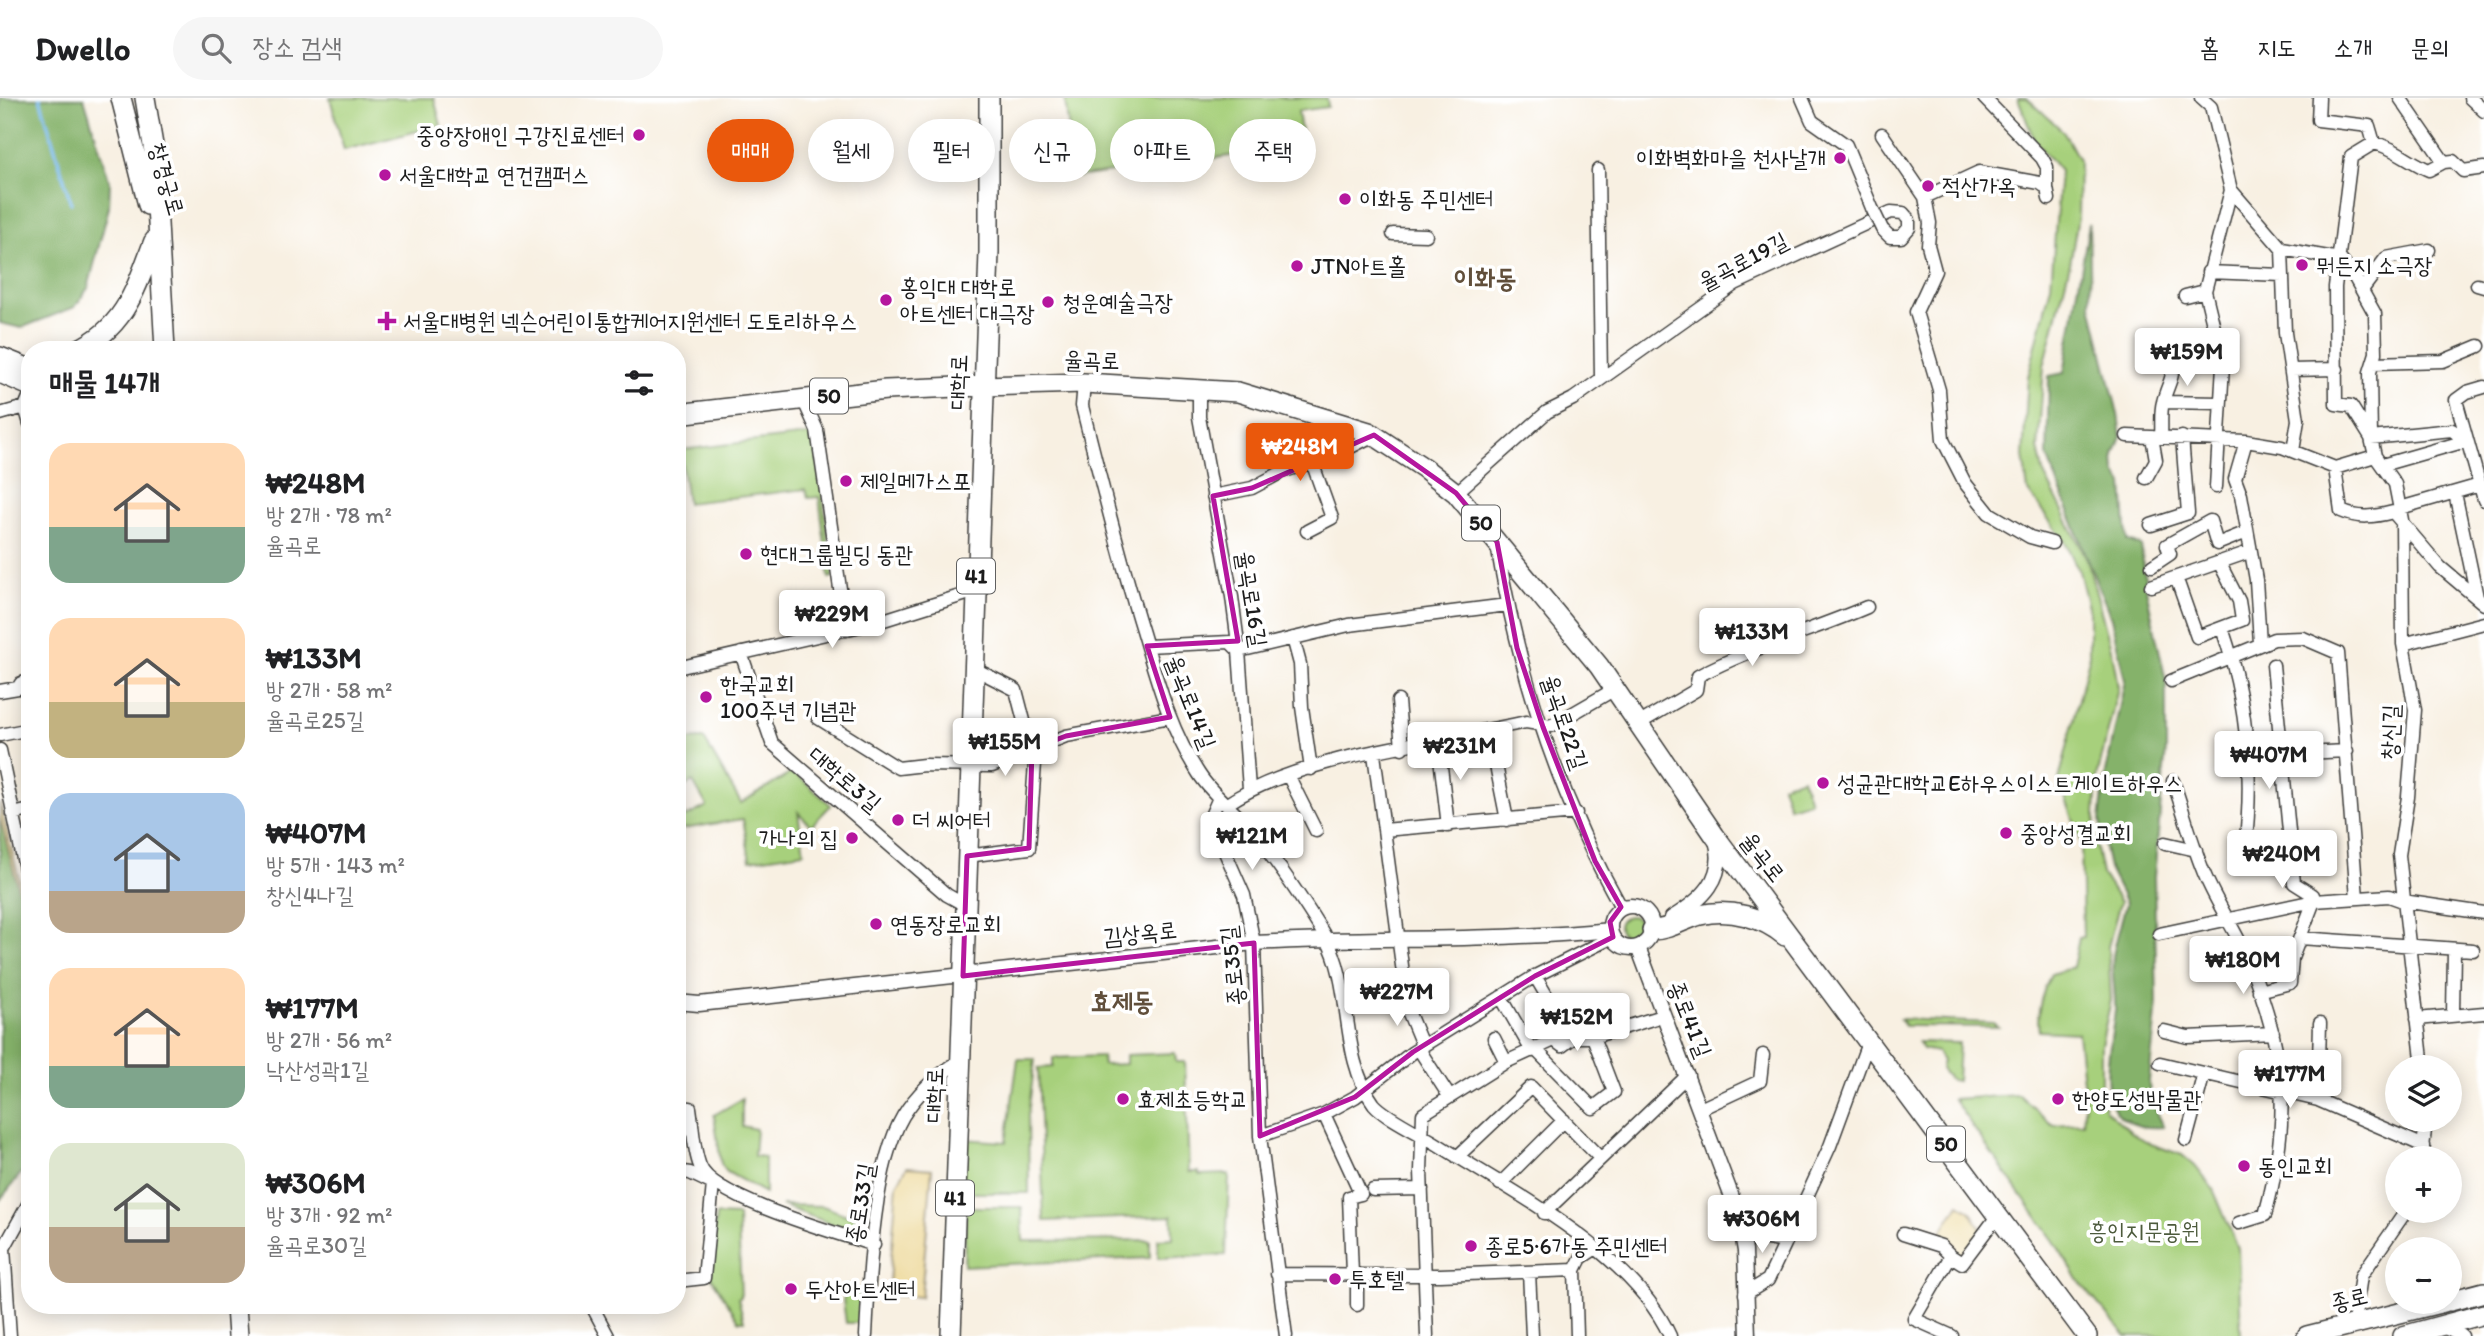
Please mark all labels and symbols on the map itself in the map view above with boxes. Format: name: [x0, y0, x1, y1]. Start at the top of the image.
place label: 중앙장애인 구강진료센터: [416, 121, 625, 149]
marker: 중앙장애인 구강진료센터: [631, 127, 647, 143]
street label: 창경궁로: [143, 140, 191, 218]
place label: 이화벽화마을 천사날개: [1636, 144, 1826, 172]
marker: 이화벽화마을 천사날개: [1832, 150, 1848, 166]
place label: 서울대학교 연건캠퍼스: [399, 161, 589, 189]
marker: 서울대학교 연건캠퍼스: [377, 167, 393, 183]
place label: 적산가옥: [1942, 172, 2016, 200]
marker: 적산가옥: [1920, 178, 1936, 194]
place label: 이화동 주민센터: [1359, 185, 1494, 213]
marker: 이화동 주민센터: [1337, 191, 1353, 207]
street label: 율곡로19길: [1694, 226, 1792, 296]
place label: 뭐든지 소극장: [2316, 251, 2432, 279]
place label: JTN아트홀: [1311, 252, 1406, 280]
marker: 뭐든지 소극장: [2294, 257, 2310, 273]
marker: JTN아트홀: [1289, 258, 1305, 274]
district label: 이화동: [1454, 262, 1516, 294]
place label: 홍익대 대학로 아트센터 대극장: [900, 273, 1035, 327]
place label: 청운예술극장: [1062, 288, 1173, 316]
marker: 홍익대 대학로 아트센터 대극장: [878, 292, 894, 308]
marker: 청운예술극장: [1040, 294, 1056, 310]
place label: 서울대병원 넥슨어린이통합케어지원센터 도토리하우스: [403, 307, 858, 335]
marker: 서울대병원 넥슨어린이통합케어지원센터 도토리하우스: [377, 311, 397, 331]
pin: ₩159M: [2138, 328, 2236, 388]
street label: 율곡로: [1064, 346, 1120, 374]
street label: 대학로: [943, 354, 973, 410]
road number: 50: [810, 378, 848, 414]
pin: ₩248M: [1251, 424, 1349, 483]
place label: 제일메가스포: [860, 467, 971, 495]
marker: 제일메가스포: [838, 473, 854, 489]
road number: 50: [1462, 506, 1500, 540]
place label: 현대그룹빌딩 동관: [760, 540, 913, 568]
marker: 현대그룹빌딩 동관: [738, 546, 754, 562]
street label: 율곡로16길: [1231, 549, 1273, 649]
road number: 41: [957, 559, 995, 594]
pin: ₩229M: [783, 590, 881, 650]
pin: ₩133M: [1703, 608, 1801, 668]
street label: 율곡로14길: [1160, 651, 1222, 753]
place label: 한국교회 100주년 기념관: [720, 670, 857, 724]
street label: 율곡로22길: [1536, 671, 1594, 773]
marker: 한국교회 100주년 기념관: [698, 689, 714, 705]
street label: 창신길: [2375, 704, 2405, 760]
pin: ₩155M: [956, 718, 1054, 778]
pin: ₩231M: [1411, 722, 1509, 782]
pin: ₩407M: [2220, 732, 2318, 791]
street label: 대학로3길: [803, 740, 887, 818]
place label: 성균관대학교E하우스이스트게이트하우스: [1837, 769, 2183, 797]
marker: 성균관대학교E하우스이스트게이트하우스: [1815, 775, 1831, 791]
place label: 더 씨어터: [912, 806, 991, 834]
marker: 더 씨어터: [890, 812, 906, 828]
pin: ₩121M: [1203, 812, 1301, 872]
place label: 중앙성결교회: [2020, 819, 2131, 847]
place label: 가나의 집: [759, 824, 838, 852]
marker: 중앙성결교회: [1998, 825, 2014, 841]
street label: 율곡로: [1735, 827, 1791, 887]
marker: 가나의 집: [844, 830, 860, 846]
pin: ₩240M: [2233, 830, 2331, 890]
place label: 연동장로교회: [890, 910, 1001, 938]
street label: 김상옥로: [1102, 915, 1178, 951]
marker: 연동장로교회: [868, 916, 884, 932]
street label: 종로35길: [1214, 925, 1250, 1007]
pin: ₩180M: [2194, 936, 2292, 996]
pin: ₩227M: [1348, 968, 1446, 1028]
street label: 종로41길: [1662, 977, 1718, 1061]
district label: 효제동: [1091, 985, 1153, 1017]
pin: ₩152M: [1528, 993, 1626, 1053]
pin: ₩177M: [2241, 1051, 2339, 1110]
street label: 대학로: [919, 1067, 949, 1123]
place label: 효제초등학교: [1137, 1085, 1248, 1113]
place label: 한양도성박물관: [2072, 1085, 2202, 1113]
marker: 효제초등학교: [1115, 1091, 1131, 1107]
marker: 한양도성박물관: [2050, 1091, 2066, 1107]
road number: 50: [1927, 1126, 1965, 1162]
place label: 동인교회: [2258, 1152, 2332, 1180]
marker: 동인교회: [2236, 1158, 2252, 1174]
street label: 종로33길: [840, 1161, 880, 1245]
road number: 41: [936, 1180, 974, 1216]
pin: ₩306M: [1713, 1196, 1811, 1255]
park label: 흥인지문공원: [2088, 1217, 2200, 1245]
place label: 종로5·6가동 주민센터: [1485, 1232, 1668, 1260]
marker: 종로5·6가동 주민센터: [1463, 1238, 1479, 1254]
place label: 투호텔: [1349, 1265, 1405, 1293]
marker: 투호텔: [1327, 1271, 1343, 1287]
place label: 두산아트센터: [805, 1275, 916, 1303]
marker: 두산아트센터: [783, 1281, 799, 1297]
street label: 종로: [2328, 1281, 2370, 1317]

